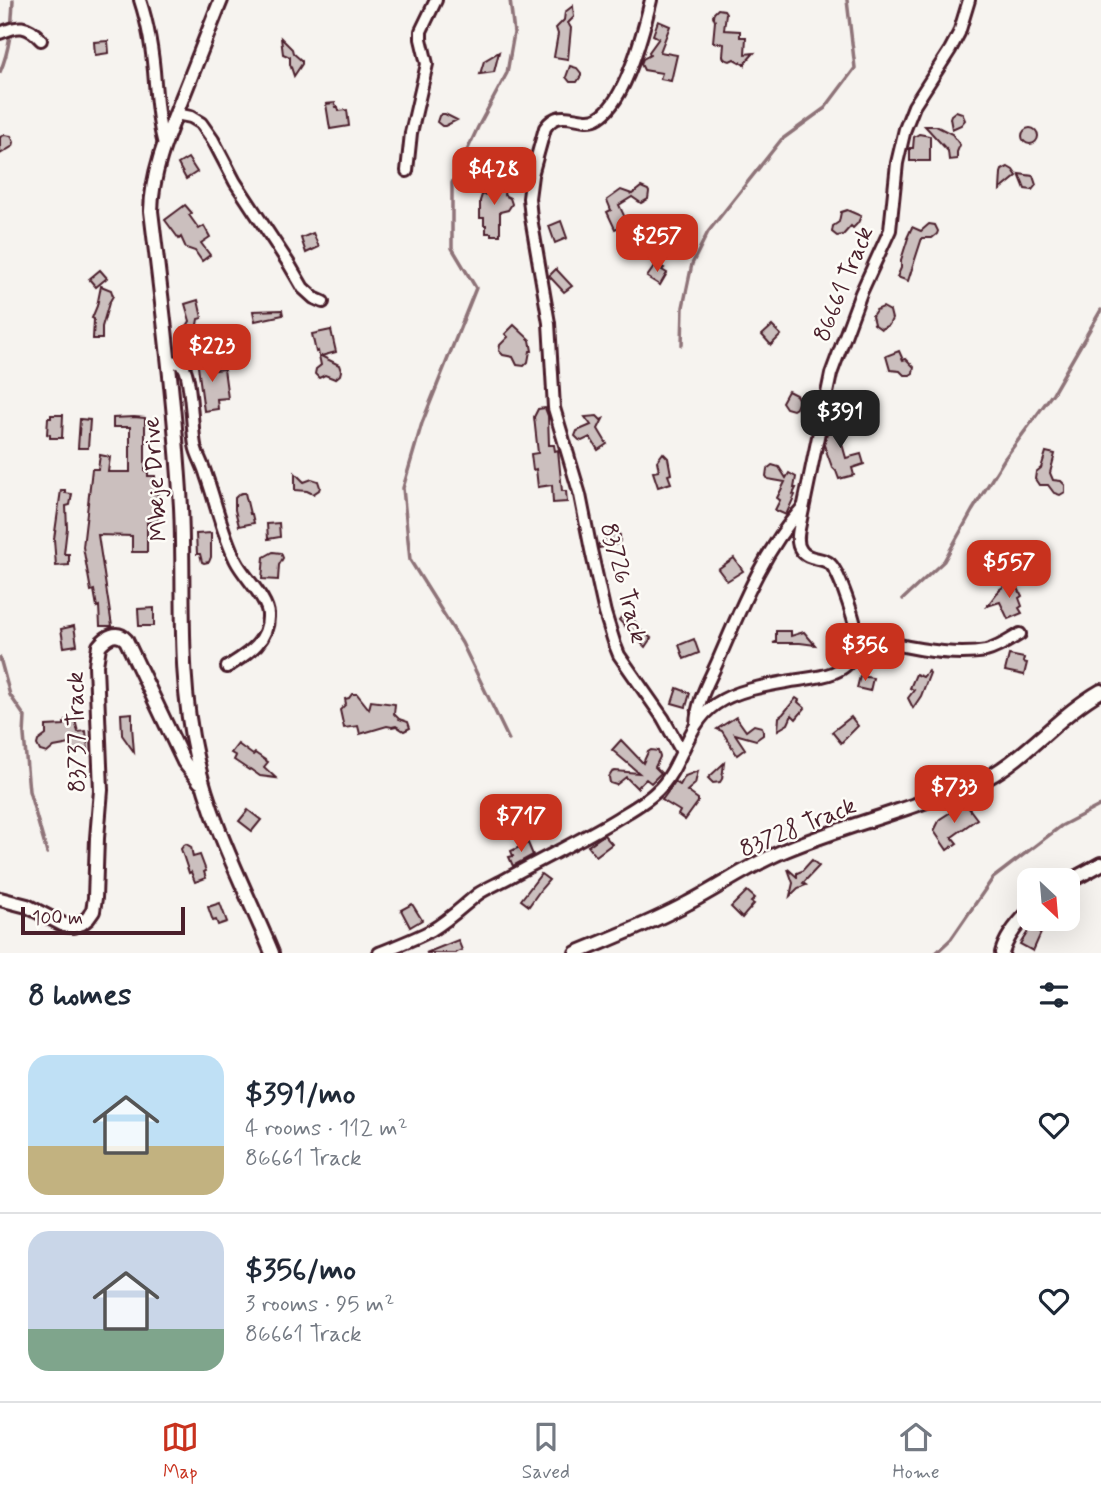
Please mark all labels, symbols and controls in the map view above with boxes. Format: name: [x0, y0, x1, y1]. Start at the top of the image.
pin: $428: [453, 148, 535, 207]
text: $428: [468, 155, 520, 185]
pin: $257: [616, 215, 698, 274]
text: $257: [632, 222, 682, 252]
street label: 86661 Track: [807, 222, 881, 346]
pin: $223: [171, 324, 253, 384]
text: $223: [189, 332, 235, 362]
pin: $391: [799, 391, 881, 450]
text: $391: [817, 398, 863, 428]
street label: Mbeje Drive: [136, 416, 176, 542]
street label: 83726 Track: [592, 519, 654, 647]
pin: $557: [968, 540, 1050, 600]
text: $557: [983, 548, 1035, 578]
pin: $356: [824, 624, 906, 683]
text: $356: [841, 631, 889, 661]
street label: 83737 Track: [60, 671, 94, 793]
pin: $733: [913, 766, 995, 825]
text: $733: [931, 773, 977, 803]
street label: 83728 Track: [735, 791, 861, 865]
pin: $717: [480, 794, 562, 854]
text: $717: [496, 802, 546, 832]
north arrow: [1017, 868, 1080, 931]
map controls: [1017, 868, 1080, 931]
scale bar: [21, 904, 186, 936]
text: 100 m: [32, 906, 83, 931]
text: 8 homes: [28, 976, 131, 1015]
icon: filters: [1035, 976, 1073, 1014]
text: $391/mo: [245, 1075, 356, 1114]
icon: home: [84, 1083, 168, 1167]
icon: heart: [1035, 1106, 1073, 1144]
text: 4 rooms · 112 m²: [245, 1114, 408, 1144]
text: 86661 Track: [245, 1144, 362, 1174]
text: $356/mo: [245, 1251, 356, 1290]
icon: home: [84, 1259, 168, 1343]
icon: heart: [1035, 1282, 1073, 1320]
text: 3 rooms · 95 m²: [245, 1290, 394, 1320]
text: 86661 Track: [245, 1320, 362, 1350]
tab: Map: [161, 1418, 199, 1485]
tab: Saved: [522, 1418, 570, 1485]
tab: Home: [892, 1418, 940, 1485]

